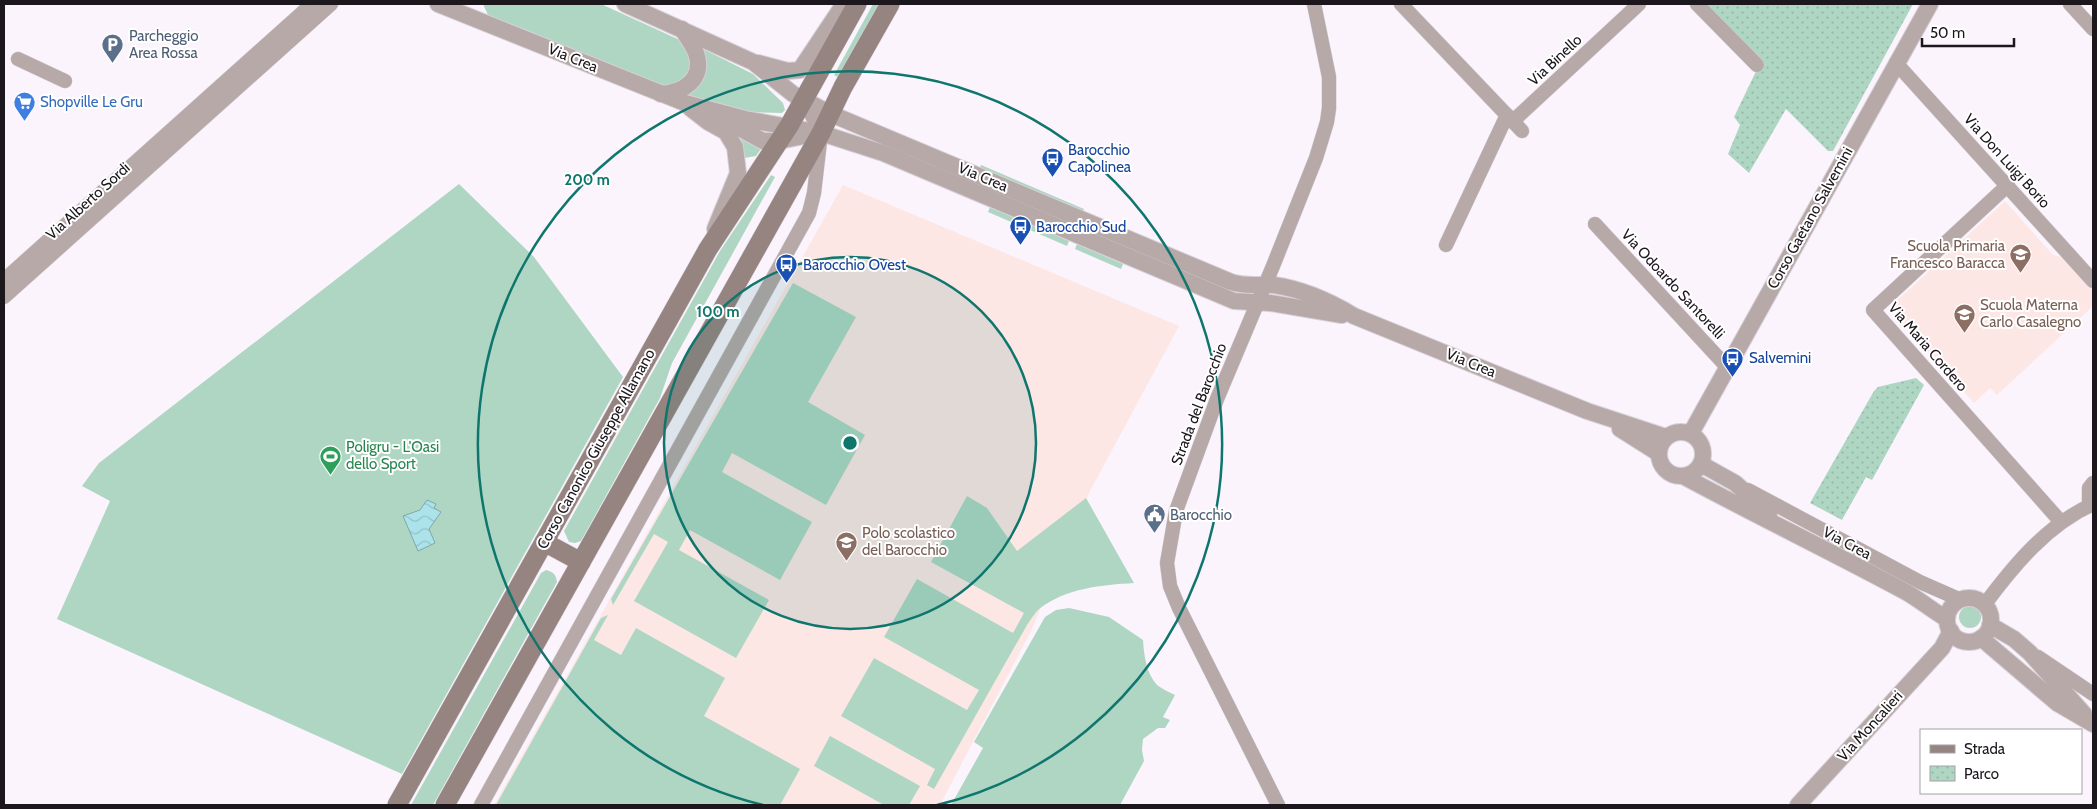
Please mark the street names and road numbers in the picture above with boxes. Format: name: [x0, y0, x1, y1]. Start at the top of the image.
street label: Via Binello: [1524, 31, 1586, 89]
street label: Via Crea: [545, 40, 601, 76]
street label: Via Don Luigi Borio: [1960, 110, 2054, 212]
street label: Corso Gaetano Salvemini: [1764, 144, 1856, 292]
street label: Via Alberto Sordi: [42, 159, 134, 243]
street label: Via Crea: [955, 159, 1011, 196]
street label: Via Odoardo Santorelli: [1618, 225, 1728, 343]
street label: Via Maria Cordero: [1884, 299, 1972, 395]
street label: Strada del Barocchio: [1167, 340, 1231, 468]
street label: Via Crea: [1443, 345, 1499, 381]
street label: Corso Canonico Giuseppe Allamano: [533, 346, 659, 552]
street label: Via Crea: [1820, 523, 1875, 564]
street label: Via Moncalieri: [1834, 687, 1906, 765]

